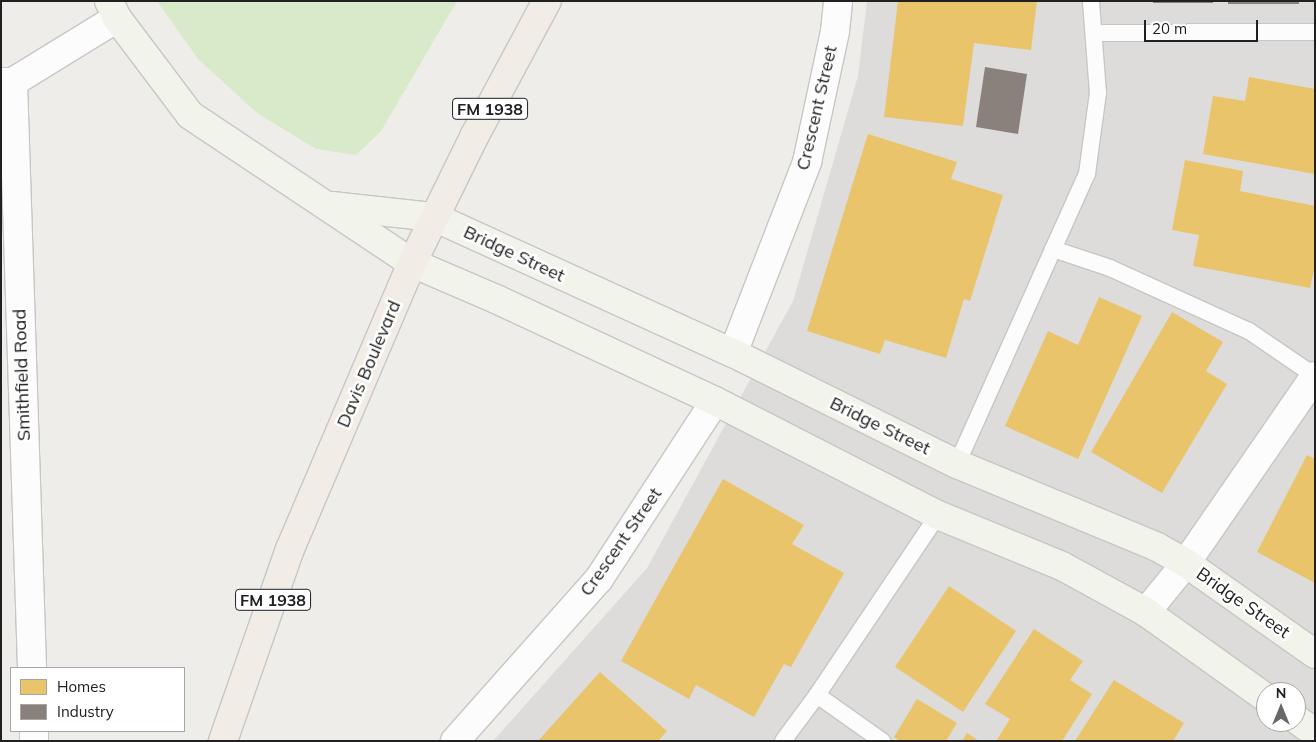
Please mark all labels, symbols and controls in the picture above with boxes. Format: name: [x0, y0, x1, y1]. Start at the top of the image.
scale bar: [1146, 10, 1260, 42]
text: 20 m: [1152, 19, 1187, 38]
street label: Crescent Street: [792, 44, 842, 172]
road number: FM 1938: [451, 96, 529, 122]
street label: Bridge Street: [460, 221, 568, 287]
street label: Davis Boulevard: [333, 297, 405, 431]
street label: Smithfield Road: [9, 309, 35, 441]
street label: Bridge Street: [826, 392, 934, 460]
street label: Crescent Street: [576, 484, 666, 600]
street label: Bridge Street: [1192, 563, 1294, 643]
road number: FM 1938: [234, 586, 312, 614]
legend: [10, 667, 185, 732]
text: Homes: [57, 677, 106, 696]
north arrow: [1256, 682, 1306, 732]
text: N: [1276, 684, 1286, 702]
text: Industry: [57, 702, 114, 721]

